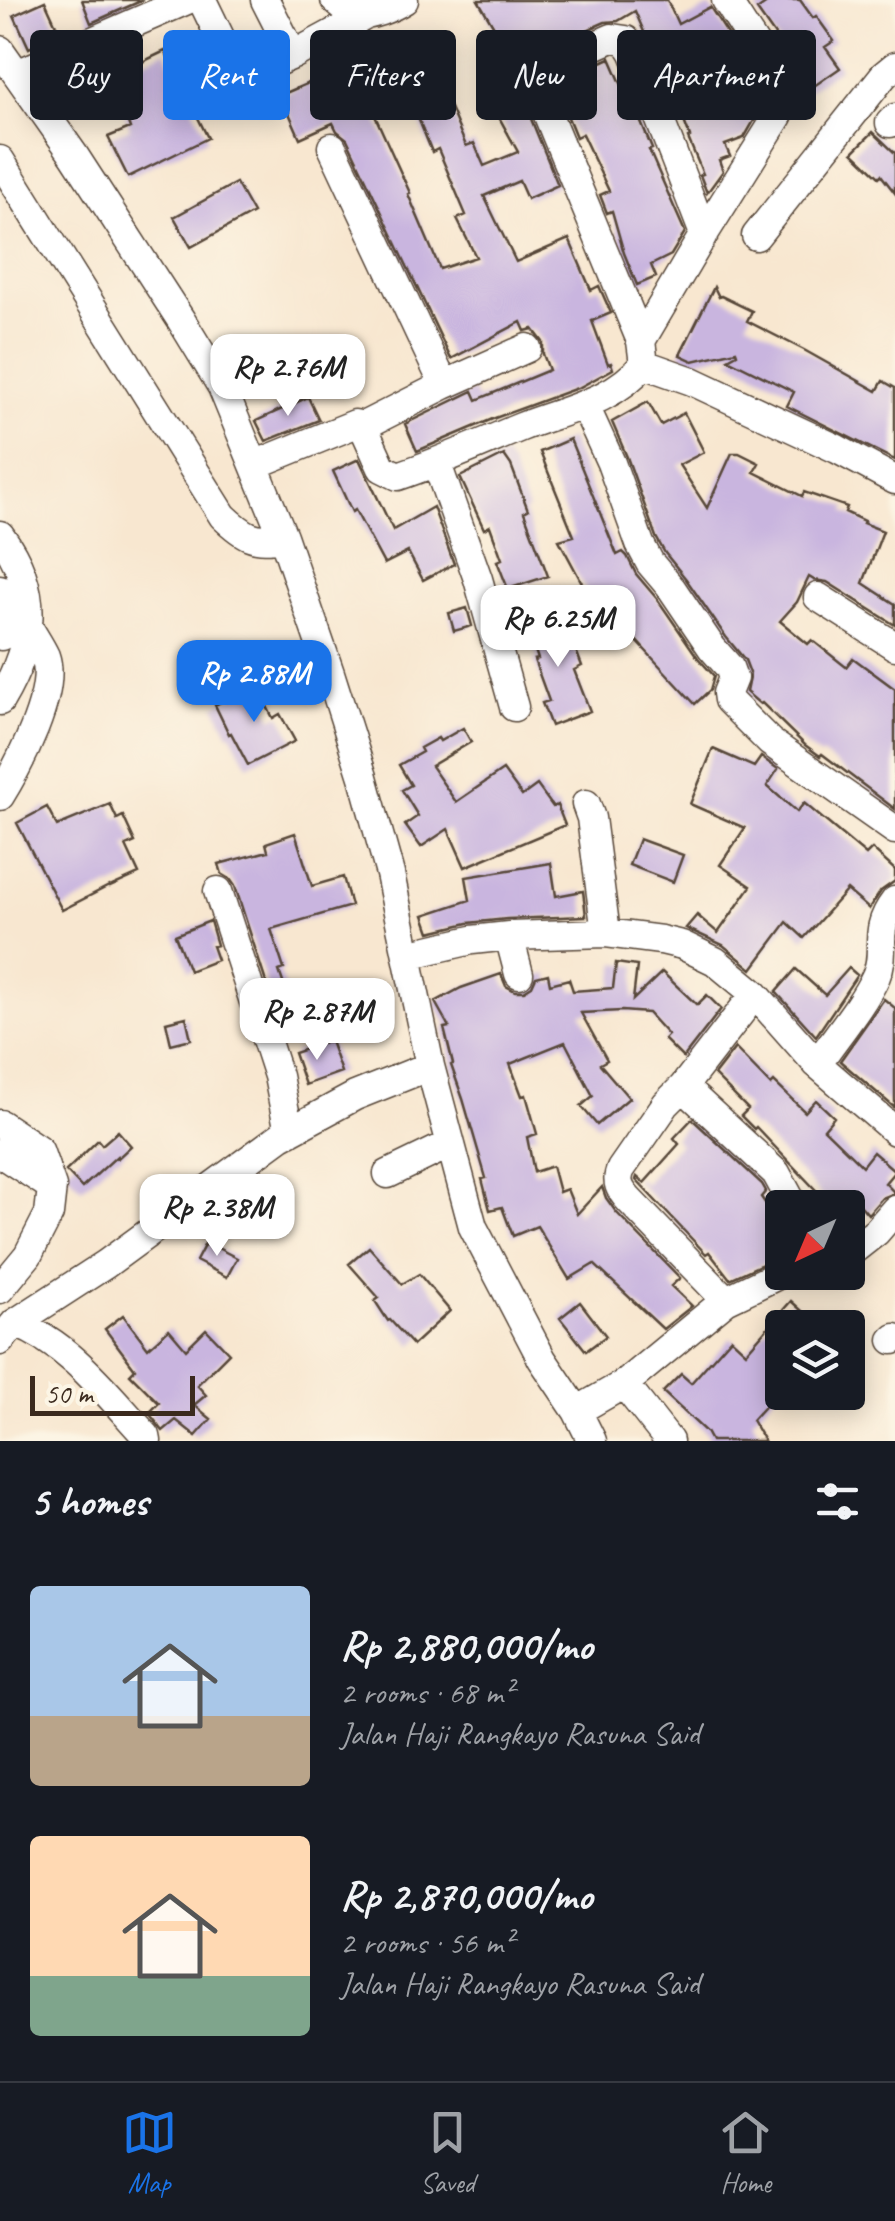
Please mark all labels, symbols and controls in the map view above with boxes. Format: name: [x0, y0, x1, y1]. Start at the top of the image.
chip: Buy: [30, 30, 143, 120]
chip: Rent: [163, 30, 290, 120]
chip: Filters: [310, 30, 456, 120]
chip: New: [476, 30, 597, 120]
chip: Apartment: [617, 30, 816, 120]
pin: Rp 2.76M: [185, 334, 391, 419]
text: Rp 2.76M: [232, 346, 344, 387]
pin: Rp 6.25M: [455, 585, 661, 670]
text: Rp 6.25M: [503, 597, 613, 638]
pin: Rp 2.88M: [151, 640, 357, 725]
text: Rp 2.88M: [199, 652, 309, 693]
pin: Rp 2.87M: [214, 978, 420, 1063]
text: Rp 2.87M: [262, 990, 372, 1031]
pin: Rp 2.38M: [114, 1174, 320, 1259]
text: Rp 2.38M: [162, 1186, 272, 1227]
north arrow: [765, 1190, 865, 1290]
map controls: [765, 1190, 865, 1410]
button: layers: [765, 1310, 865, 1410]
scale bar: [30, 1371, 195, 1416]
text: 50 m: [45, 1376, 93, 1411]
icon: filters: [810, 1474, 865, 1529]
text: 5 homes: [30, 1475, 148, 1528]
text: Rp 2,880,000/mo: [340, 1619, 592, 1672]
icon: home: [110, 1626, 230, 1746]
text: 2 rooms · 68 m²: [340, 1672, 513, 1713]
text: Jalan Haji Rangkayo Rasuna Said: [340, 1713, 700, 1754]
text: Rp 2,870,000/mo: [340, 1869, 592, 1922]
icon: home: [110, 1876, 230, 1996]
text: 2 rooms · 56 m²: [340, 1922, 513, 1963]
text: Jalan Haji Rangkayo Rasuna Said: [340, 1963, 700, 2004]
tab: Map: [122, 2105, 177, 2200]
tab: Saved: [420, 2105, 475, 2200]
tab: Home: [718, 2105, 773, 2200]

